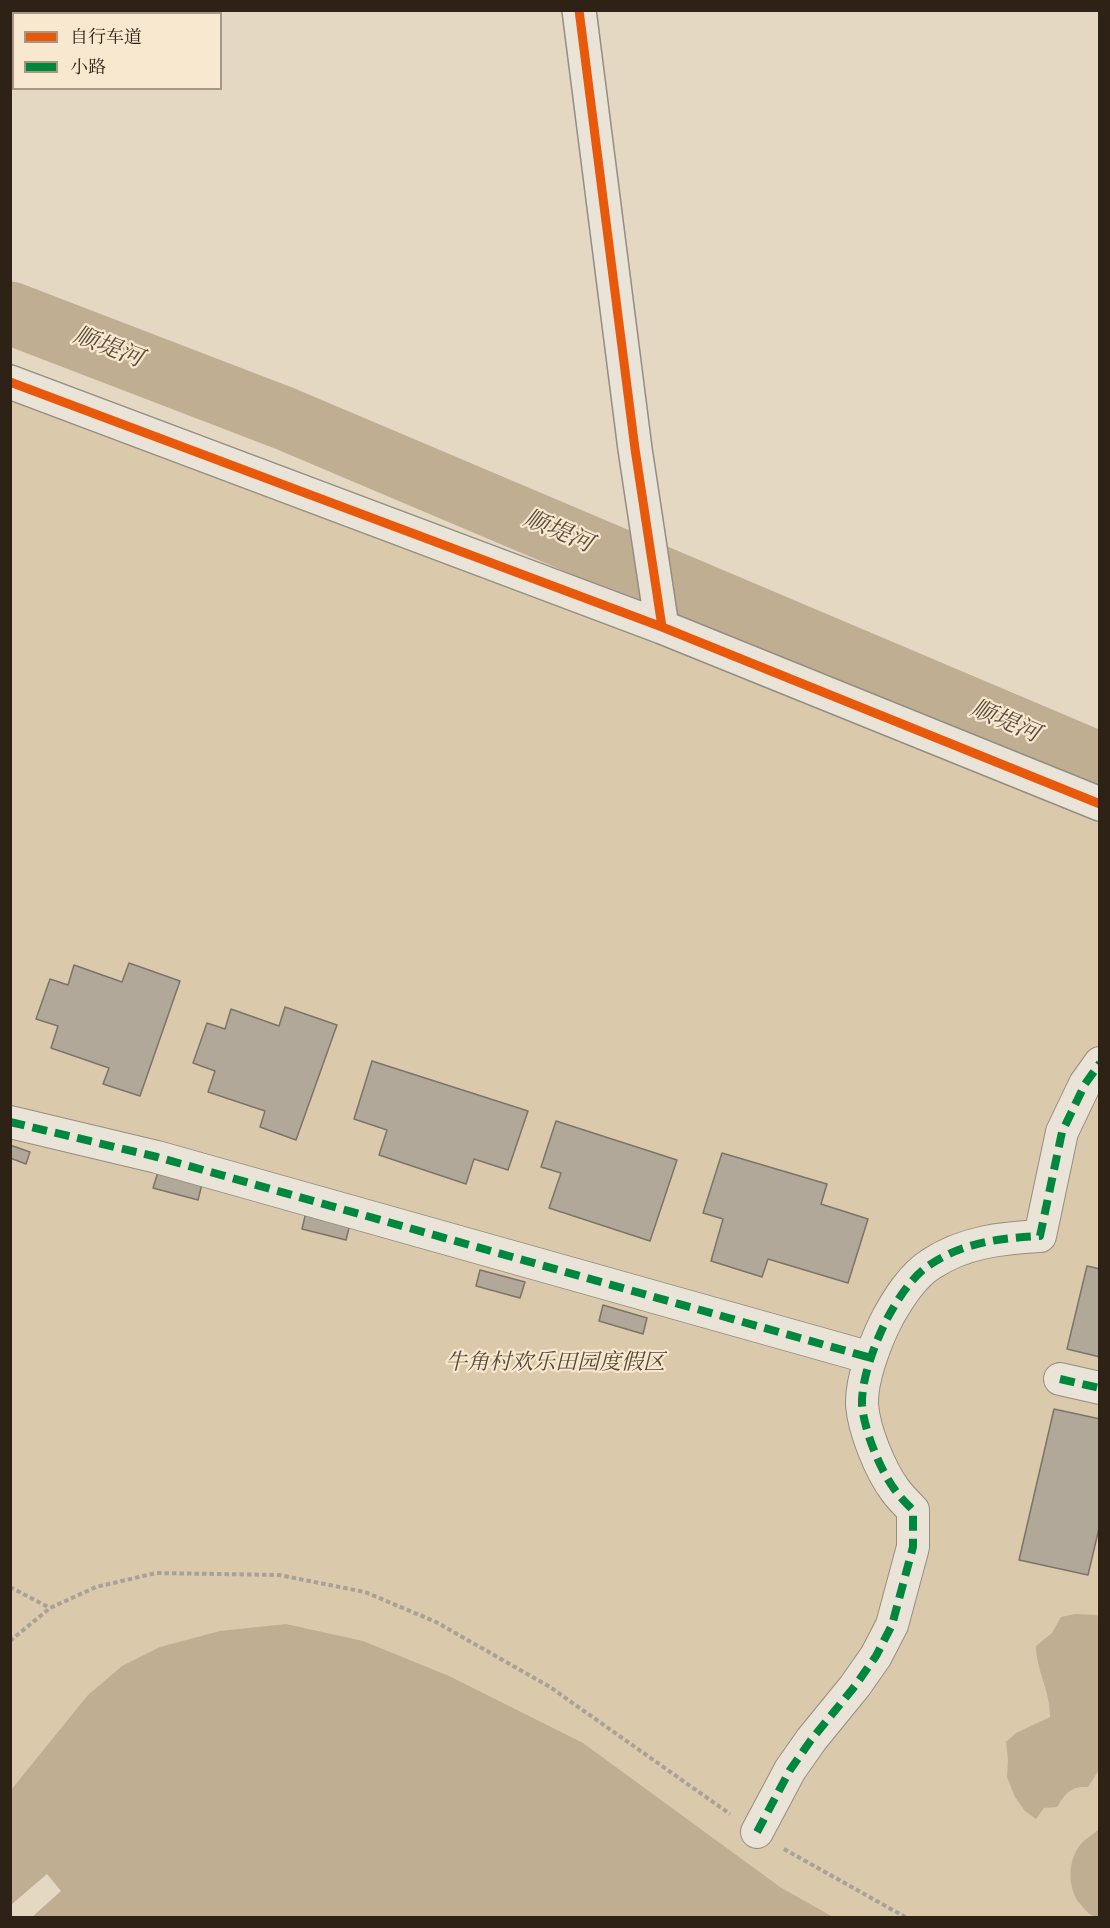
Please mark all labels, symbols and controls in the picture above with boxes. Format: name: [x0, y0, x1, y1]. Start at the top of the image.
legend: [12, 12, 222, 90]
text: 自行车道: [70, 26, 142, 52]
text: 小路: [70, 56, 106, 82]
water label: 顺堤河: [68, 324, 146, 376]
water label: 顺堤河: [518, 507, 596, 561]
water label: 顺堤河: [965, 697, 1043, 751]
park label: 牛角村欢乐田园度假区: [445, 1352, 665, 1378]

